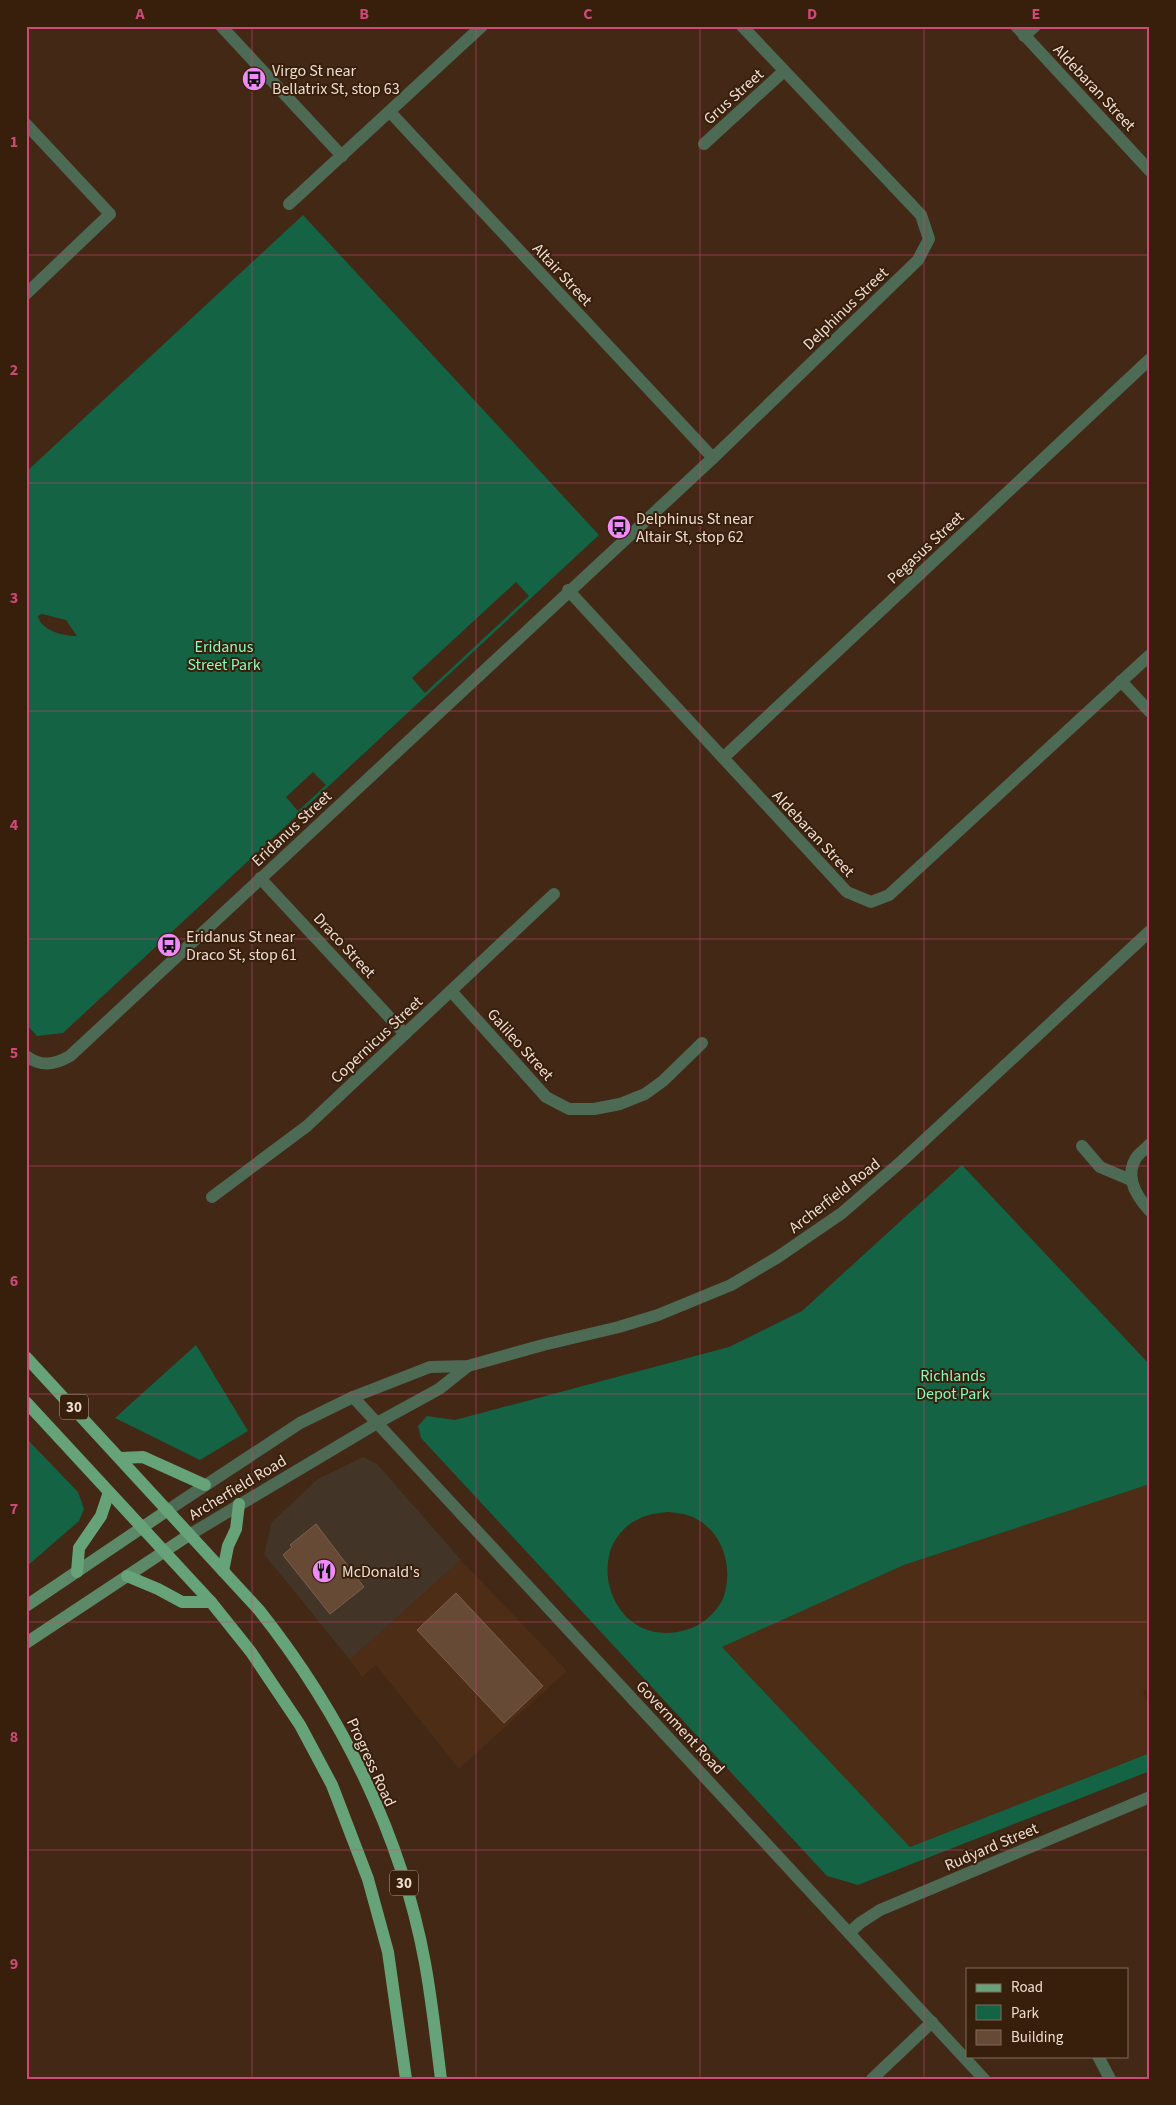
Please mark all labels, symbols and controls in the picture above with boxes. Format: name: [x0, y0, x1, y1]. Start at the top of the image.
text: A: [134, 3, 145, 25]
text: B: [359, 3, 369, 25]
text: C: [583, 3, 593, 25]
text: D: [807, 3, 817, 25]
text: E: [1032, 3, 1040, 25]
street label: Aldebaran Street: [1048, 39, 1141, 136]
place label: Virgo St near Bellatrix St, stop 63: [272, 60, 400, 100]
street label: Grus Street: [699, 63, 769, 130]
bus stop icon: Virgo St near Bellatrix St, stop 63: [241, 66, 267, 92]
text: 1: [10, 131, 18, 153]
street label: Altair Street: [527, 238, 598, 311]
street label: Delphinus Street: [798, 262, 894, 355]
text: 2: [10, 359, 18, 381]
street label: Pegasus Street: [882, 506, 969, 589]
place label: Delphinus St near Altair St, stop 62: [636, 508, 754, 548]
bus stop icon: Delphinus St near Altair St, stop 62: [606, 514, 632, 540]
text: 3: [10, 587, 18, 609]
park label: Eridanus Street Park: [187, 636, 261, 676]
street label: Eridanus Street: [247, 785, 337, 872]
street label: Aldebaran Street: [767, 785, 860, 882]
text: 4: [10, 814, 19, 836]
street label: Draco Street: [308, 908, 381, 984]
place label: Eridanus St near Draco St, stop 61: [186, 926, 297, 966]
bus stop icon: Eridanus St near Draco St, stop 61: [156, 932, 182, 958]
street label: Copernicus Street: [326, 991, 428, 1088]
street label: Galileo Street: [482, 1004, 559, 1086]
text: 5: [10, 1042, 18, 1064]
street label: Archerfield Road: [784, 1153, 885, 1239]
text: 6: [10, 1270, 18, 1292]
park label: Richlands Depot Park: [916, 1365, 990, 1405]
road number: 30: [60, 1394, 88, 1420]
street label: Archerfield Road: [184, 1450, 291, 1526]
text: 7: [10, 1498, 18, 1520]
restaurant icon: McDonald's: [311, 1558, 337, 1584]
place label: McDonald's: [342, 1561, 420, 1583]
street label: Government Road: [631, 1676, 730, 1779]
street label: Progress Road: [341, 1715, 401, 1810]
text: 8: [10, 1726, 18, 1748]
street label: Rudyard Street: [941, 1817, 1042, 1876]
road number: 30: [390, 1870, 418, 1896]
text: 9: [10, 1953, 18, 1975]
legend: [966, 1968, 1128, 2058]
text: Road: [1011, 1977, 1043, 1998]
text: Park: [1011, 2003, 1040, 2024]
text: Building: [1011, 2027, 1064, 2048]

